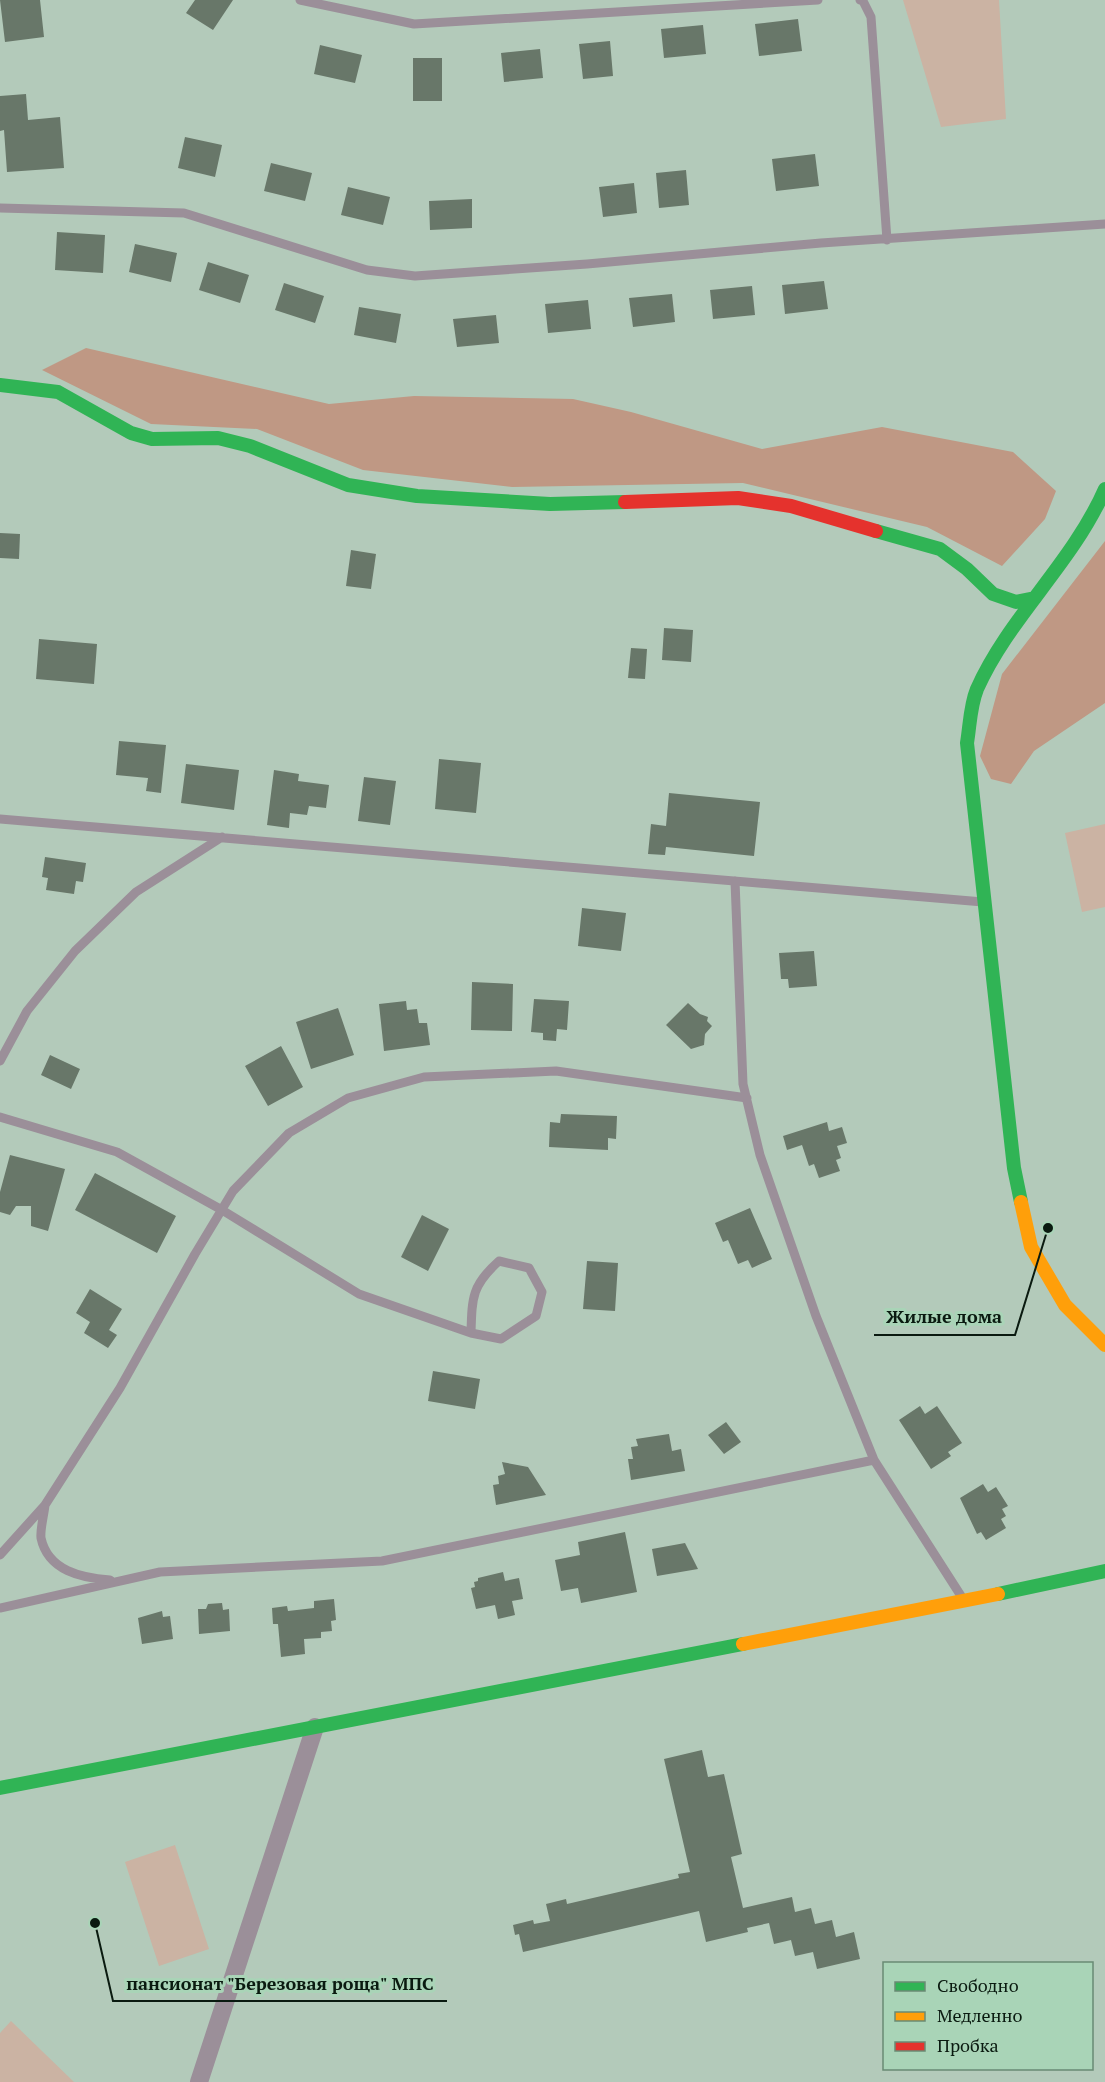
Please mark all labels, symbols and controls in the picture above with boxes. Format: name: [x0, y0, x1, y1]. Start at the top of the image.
callout: Жилые дома: [874, 1299, 1015, 1335]
text: Жилые дома: [886, 1304, 1002, 1328]
legend: [883, 1962, 1093, 2070]
callout: пансионат "Березовая роща" МПС: [113, 1965, 447, 2001]
text: пансионат "Березовая роща" МПС: [126, 1971, 434, 1995]
text: Свободно: [937, 1973, 1019, 1997]
text: Медленно: [937, 2003, 1023, 2027]
text: Пробка: [937, 2033, 999, 2057]

